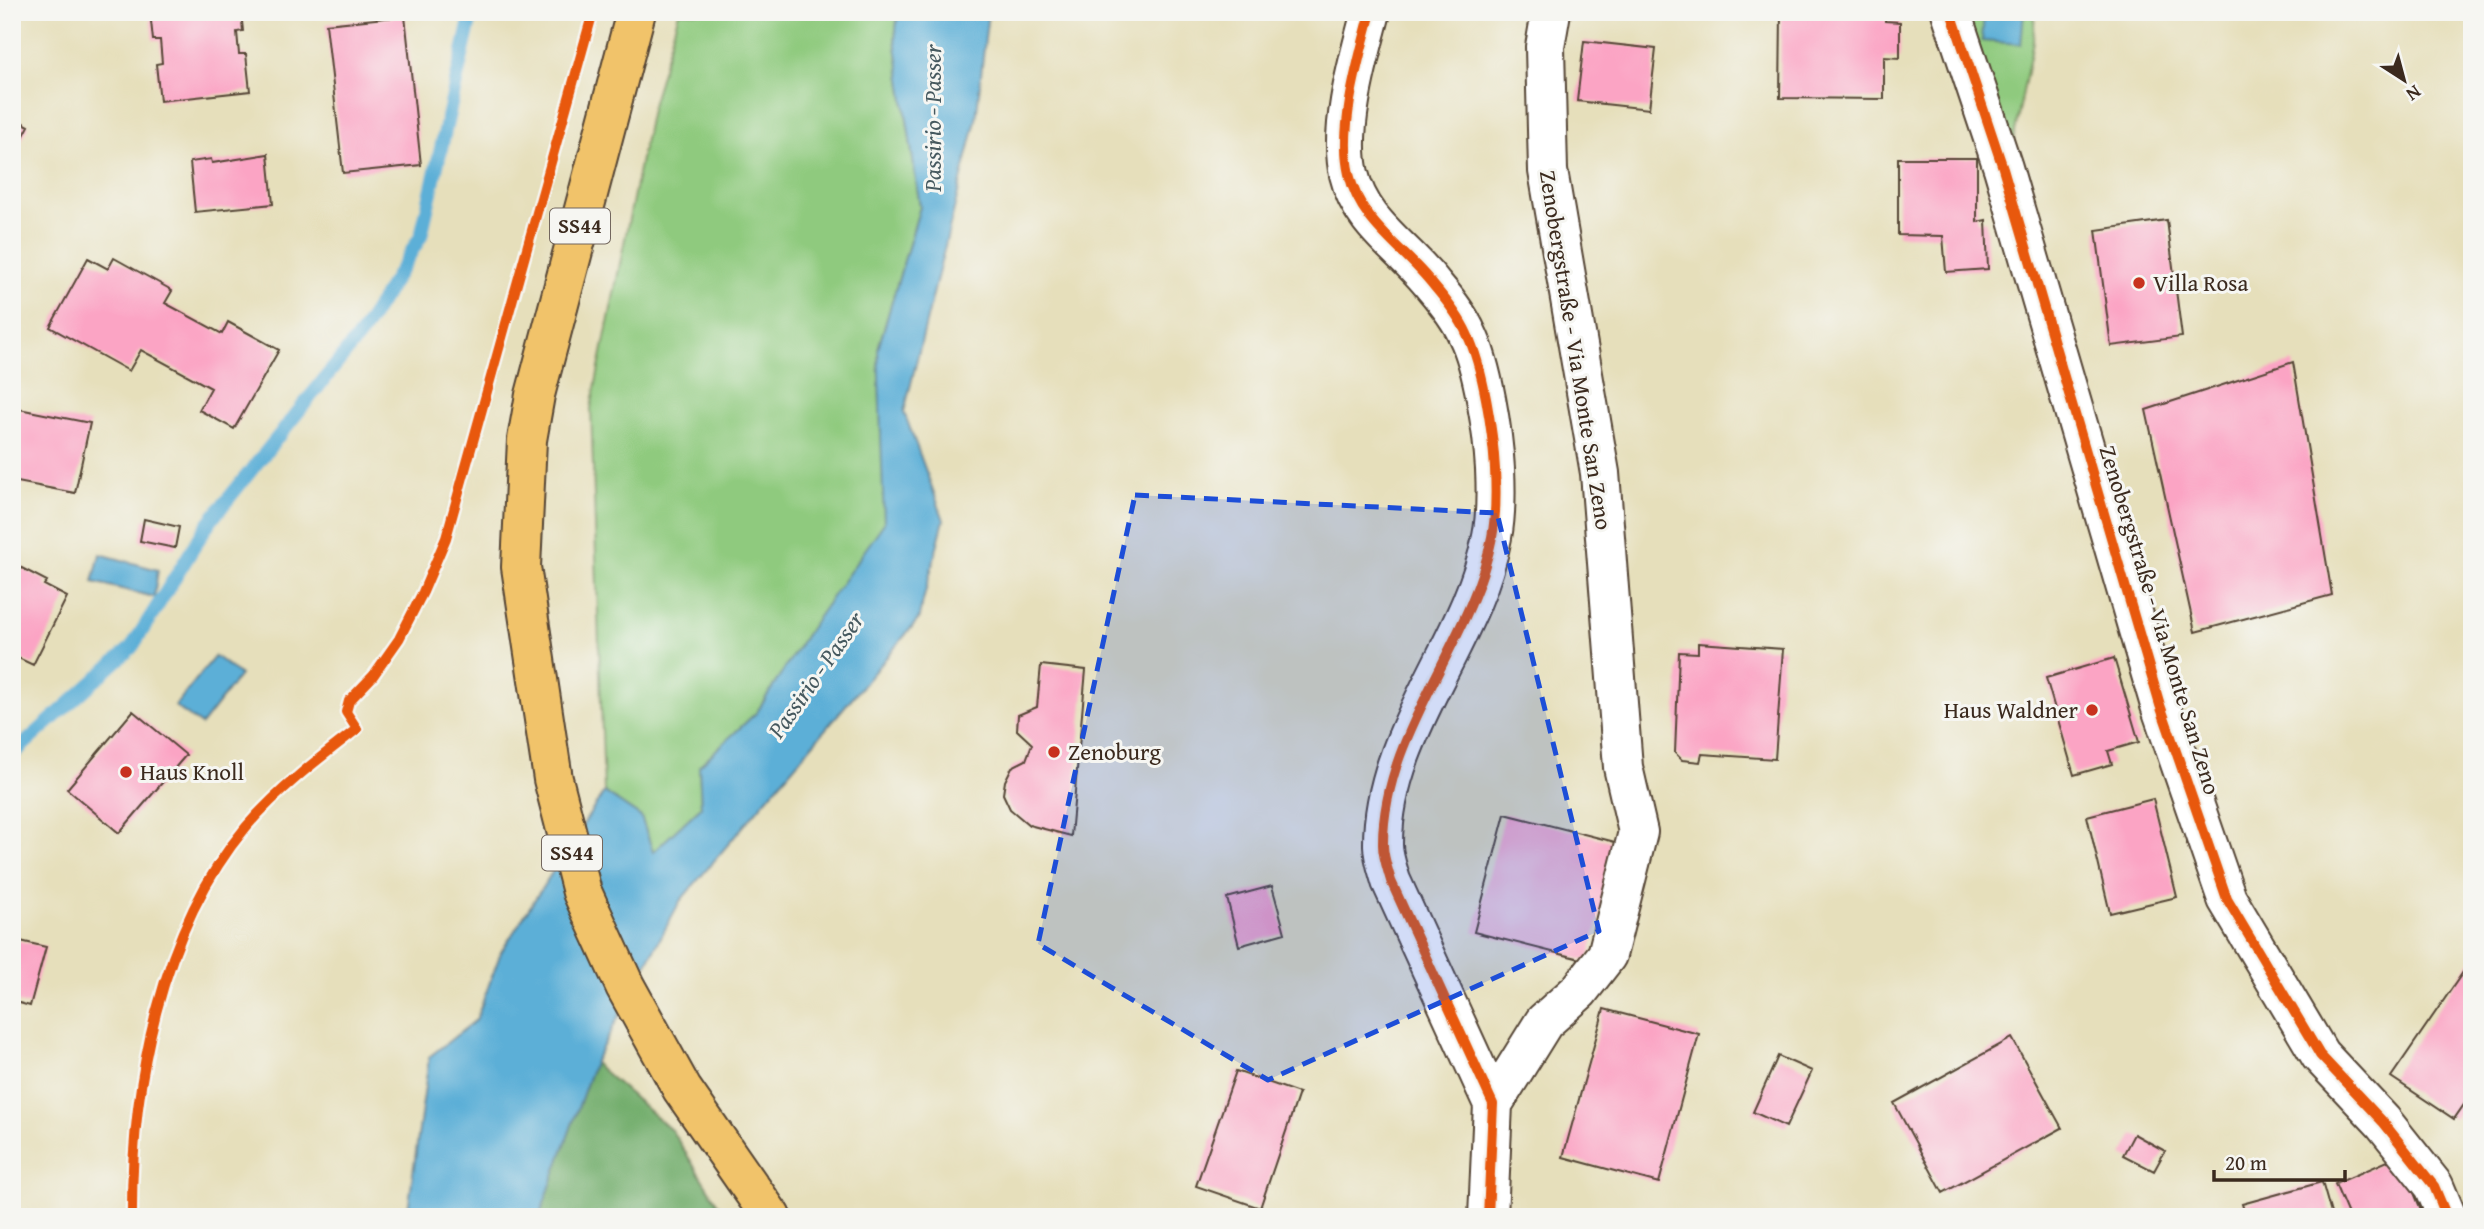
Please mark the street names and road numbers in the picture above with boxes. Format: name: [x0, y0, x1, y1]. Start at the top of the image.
street label: Zenobergstraße - Via Monte San Zeno: [1532, 168, 1621, 532]
road number: SS44: [550, 208, 610, 244]
street label: Zenobergstraße - Via Monte San Zeno: [2092, 441, 2229, 799]
road number: SS44: [542, 836, 602, 870]

